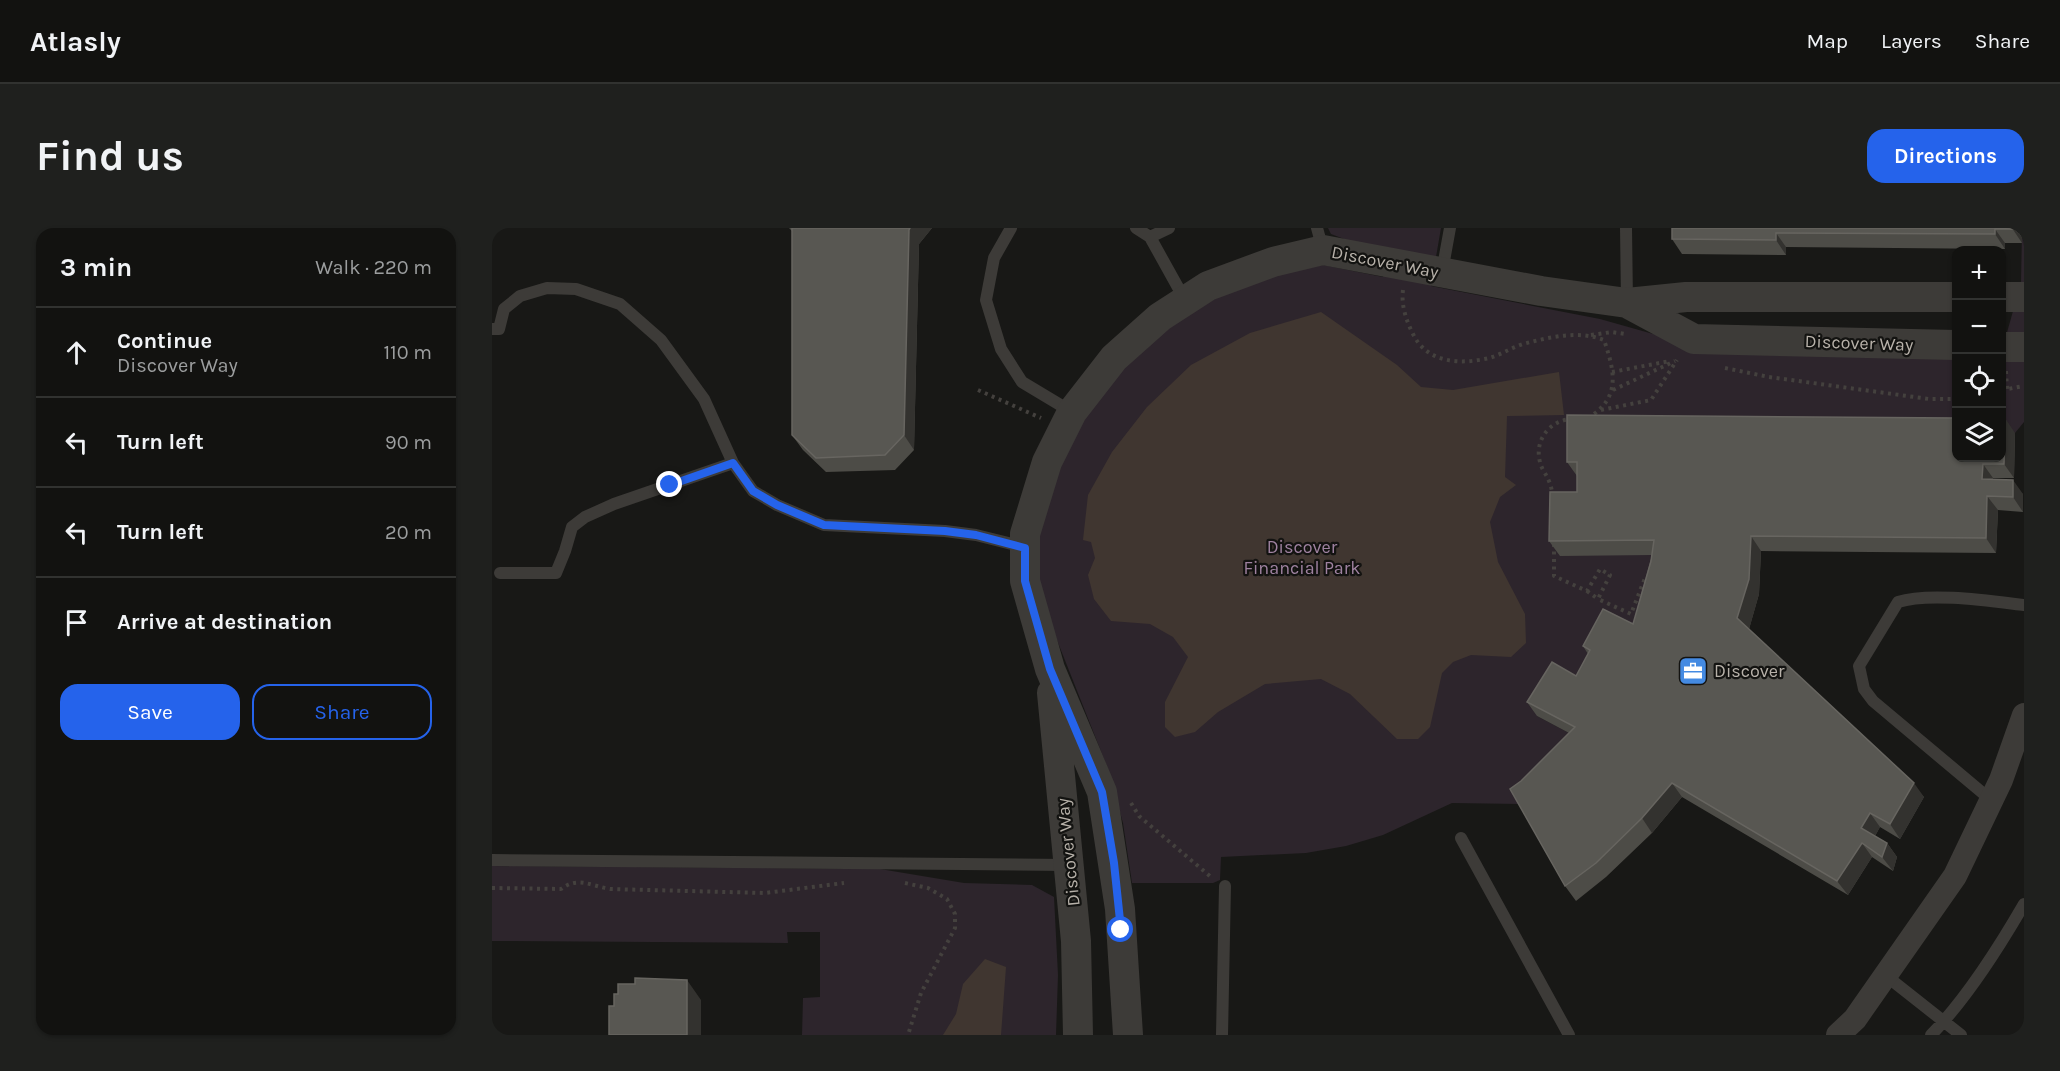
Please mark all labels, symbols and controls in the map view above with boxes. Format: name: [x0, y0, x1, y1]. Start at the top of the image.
text: Atlasly: [30, 25, 121, 58]
text: Map: [1806, 29, 1848, 53]
text: Layers: [1881, 29, 1942, 53]
text: Share: [1975, 29, 2030, 53]
button: Directions: [1867, 129, 2024, 183]
text: Find us: [36, 131, 184, 181]
street label: Discover Way: [1330, 241, 1441, 283]
map controls: [1952, 246, 2006, 462]
button: +: [1952, 246, 2006, 300]
text: 3 min: [60, 252, 132, 283]
text: Walk · 220 m: [315, 256, 432, 279]
button: −: [1952, 300, 2006, 354]
text: Continue: [117, 328, 212, 354]
street label: Discover Way: [1804, 330, 1914, 356]
icon: ahead: [60, 336, 93, 369]
text: 110 m: [383, 341, 432, 364]
text: Discover Way: [117, 354, 238, 377]
button: locate: [1952, 354, 2006, 408]
button: layers: [1952, 408, 2006, 462]
icon: left: [60, 426, 93, 459]
text: Turn left: [117, 429, 204, 455]
text: 90 m: [385, 431, 432, 454]
route end: [656, 471, 682, 497]
icon: left: [60, 516, 93, 549]
text: Turn left: [117, 519, 204, 545]
text: 20 m: [385, 521, 432, 544]
park label: Discover Financial Park: [1244, 536, 1360, 579]
icon: arrive: [60, 606, 93, 639]
text: Arrive at destination: [117, 609, 332, 635]
office icon: Discover: [1677, 655, 1709, 687]
place label: Discover: [1714, 660, 1785, 682]
button: Save: [60, 684, 240, 740]
button: Share: [252, 684, 432, 740]
street label: Discover Way: [1051, 796, 1085, 907]
route start: [1107, 916, 1133, 942]

